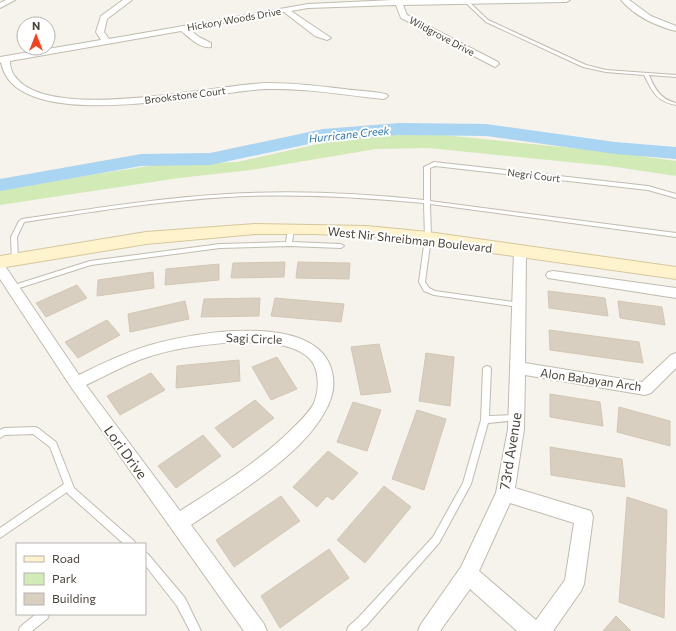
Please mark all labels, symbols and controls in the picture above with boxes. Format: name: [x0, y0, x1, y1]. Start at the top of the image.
street label: Hickory Woods Drive: [186, 5, 282, 33]
street label: Wildgrove Drive: [407, 14, 477, 58]
north arrow: [16, 16, 56, 56]
text: N: [32, 19, 40, 32]
street label: Brookstone Court: [144, 84, 226, 106]
water label: Hurricane Creek: [308, 123, 391, 145]
street label: Negri Court: [507, 166, 561, 184]
street label: West Nir Shreibman Boulevard: [327, 223, 493, 255]
street label: Sagi Circle: [226, 330, 282, 346]
street label: Alon Babayan Arch: [539, 365, 643, 393]
street label: 73rd Avenue: [495, 411, 525, 491]
street label: Lori Drive: [101, 422, 151, 482]
legend: [16, 543, 146, 615]
text: Road: [52, 551, 80, 565]
text: Park: [52, 571, 78, 585]
text: Building: [52, 591, 96, 605]

